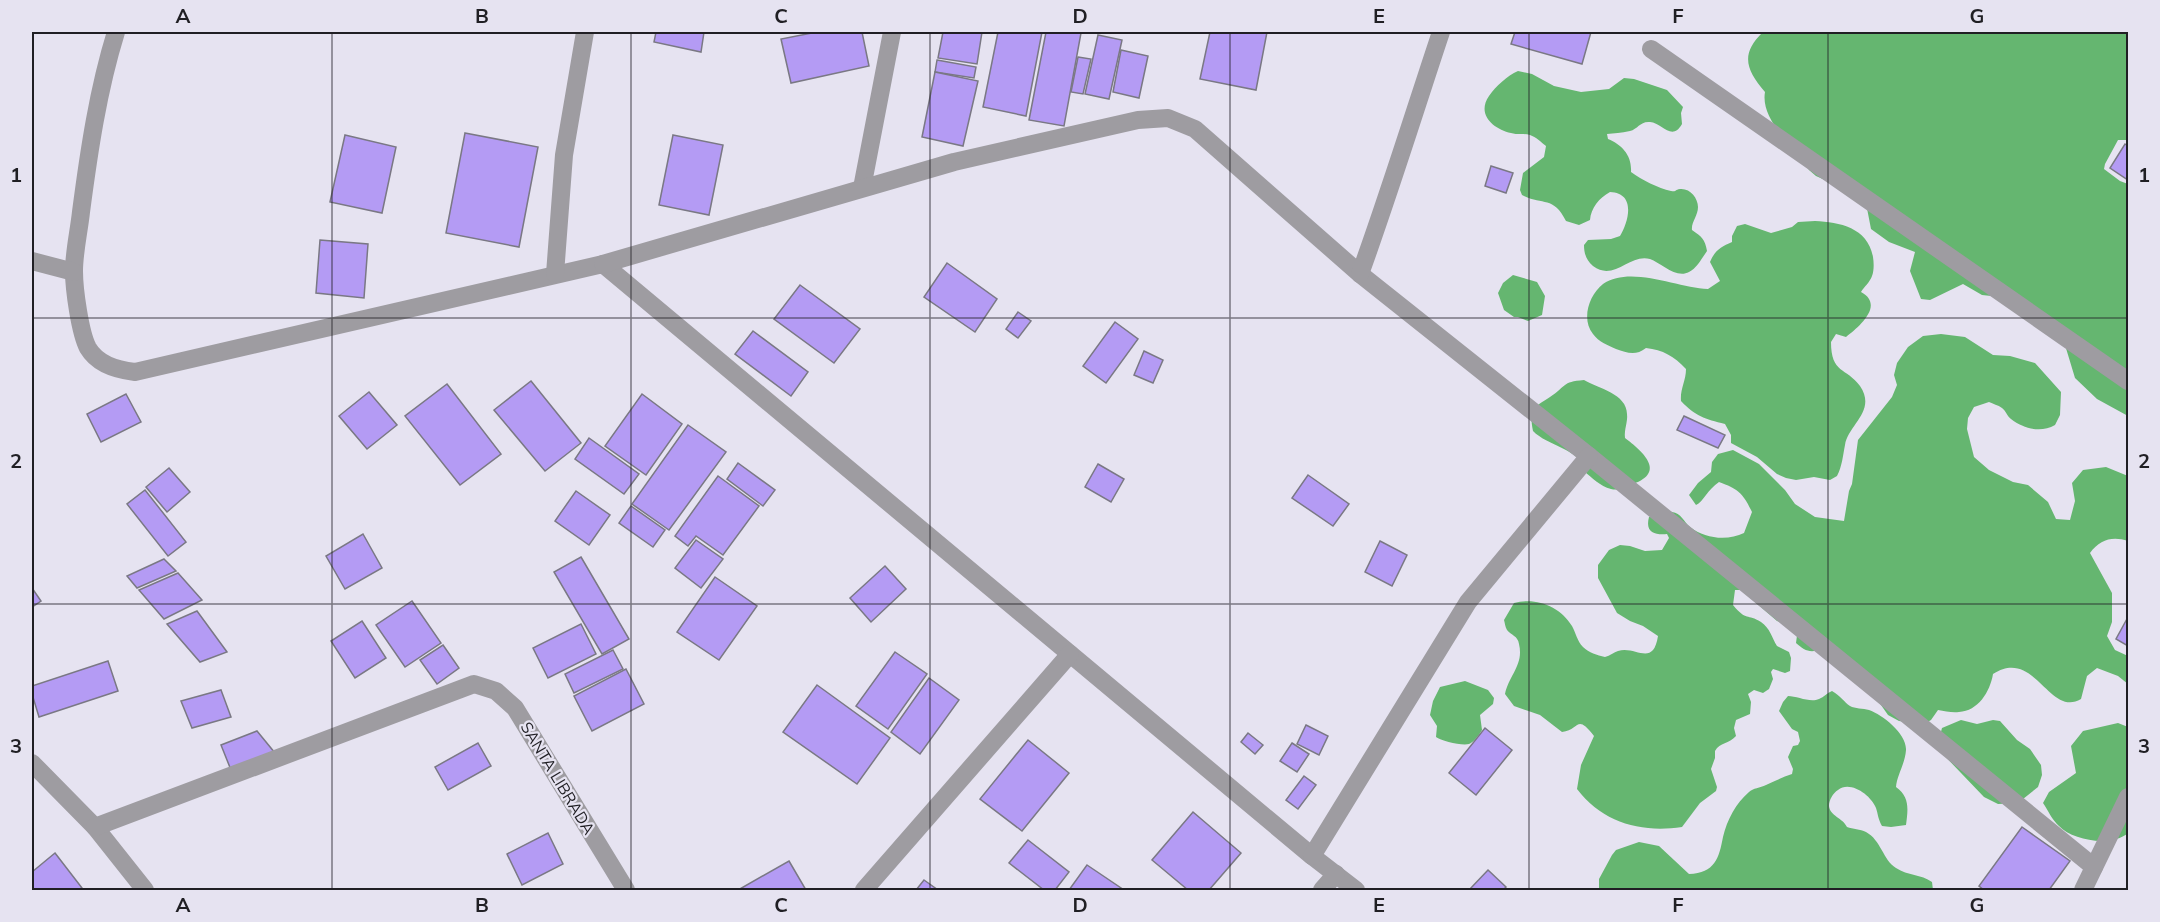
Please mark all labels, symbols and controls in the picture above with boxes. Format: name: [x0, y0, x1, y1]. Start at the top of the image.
text: A: [176, 3, 191, 28]
text: B: [475, 3, 489, 28]
text: C: [774, 3, 788, 28]
text: D: [1072, 3, 1088, 28]
text: E: [1373, 3, 1385, 28]
text: F: [1672, 3, 1684, 28]
text: G: [1970, 3, 1984, 28]
text: 1: [10, 162, 22, 187]
text: 1: [2138, 162, 2150, 187]
text: 2: [10, 448, 22, 473]
text: 2: [2138, 448, 2150, 473]
street label: SANTA LIBRADA: [516, 718, 600, 838]
text: 3: [10, 733, 22, 758]
text: 3: [2138, 733, 2150, 758]
text: A: [176, 892, 191, 917]
text: B: [475, 892, 489, 917]
text: C: [774, 892, 788, 917]
text: D: [1072, 892, 1088, 917]
text: E: [1373, 892, 1385, 917]
text: F: [1672, 892, 1684, 917]
text: G: [1970, 892, 1984, 917]

